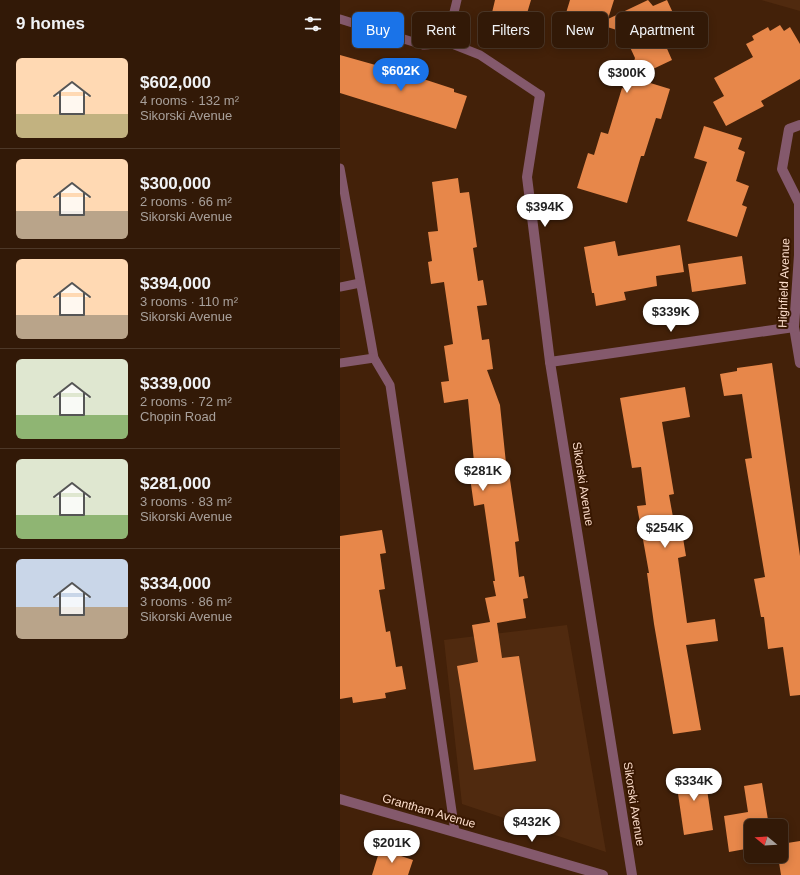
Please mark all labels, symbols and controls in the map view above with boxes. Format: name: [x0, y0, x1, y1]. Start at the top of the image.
chip: Buy: [352, 12, 404, 48]
chip: Rent: [412, 12, 470, 48]
chip: Filters: [478, 12, 544, 48]
chip: New: [552, 12, 608, 48]
chip: Apartment: [616, 12, 708, 48]
icon: filters: [302, 13, 324, 35]
text: 9 homes: [16, 14, 85, 33]
pin: $602K: [373, 58, 429, 92]
pin: $300K: [599, 60, 655, 94]
text: $602K: [382, 63, 420, 78]
text: $300K: [608, 65, 646, 80]
text: $602,000: [140, 73, 211, 92]
icon: home: [48, 74, 96, 122]
text: 4 rooms · 132 m²: [140, 93, 239, 108]
text: Sikorski Avenue: [140, 108, 232, 123]
text: $300,000: [140, 174, 211, 193]
icon: home: [48, 175, 96, 223]
text: 2 rooms · 66 m²: [140, 194, 232, 209]
pin: $394K: [517, 194, 573, 228]
text: $394K: [526, 199, 564, 214]
text: Sikorski Avenue: [140, 209, 232, 224]
street label: Highfield Avenue: [775, 238, 793, 328]
text: $394,000: [140, 274, 211, 293]
icon: home: [48, 275, 96, 323]
text: 3 rooms · 110 m²: [140, 294, 238, 309]
pin: $339K: [643, 299, 699, 333]
text: $339K: [652, 304, 690, 319]
text: Sikorski Avenue: [140, 309, 232, 324]
text: $339,000: [140, 374, 211, 393]
icon: home: [48, 375, 96, 423]
text: 2 rooms · 72 m²: [140, 394, 232, 409]
text: Chopin Road: [140, 409, 216, 424]
street label: Sikorski Avenue: [569, 441, 597, 527]
pin: $281K: [455, 458, 511, 492]
text: $281K: [464, 463, 502, 478]
text: $281,000: [140, 474, 211, 493]
icon: home: [48, 475, 96, 523]
text: 3 rooms · 83 m²: [140, 494, 232, 509]
text: Sikorski Avenue: [140, 509, 232, 524]
pin: $254K: [637, 515, 693, 549]
text: $254K: [646, 520, 684, 535]
text: $334,000: [140, 574, 211, 593]
icon: home: [48, 575, 96, 623]
text: 3 rooms · 86 m²: [140, 594, 232, 609]
text: Sikorski Avenue: [140, 609, 232, 624]
street label: Sikorski Avenue: [620, 761, 648, 847]
pin: $334K: [666, 768, 722, 802]
text: $334K: [675, 773, 713, 788]
street label: Grantham Avenue: [381, 791, 478, 831]
pin: $432K: [504, 809, 560, 843]
text: $432K: [513, 814, 551, 829]
north arrow: [744, 819, 788, 863]
map controls: [744, 819, 788, 863]
pin: $201K: [364, 830, 420, 864]
text: $201K: [373, 835, 411, 850]

